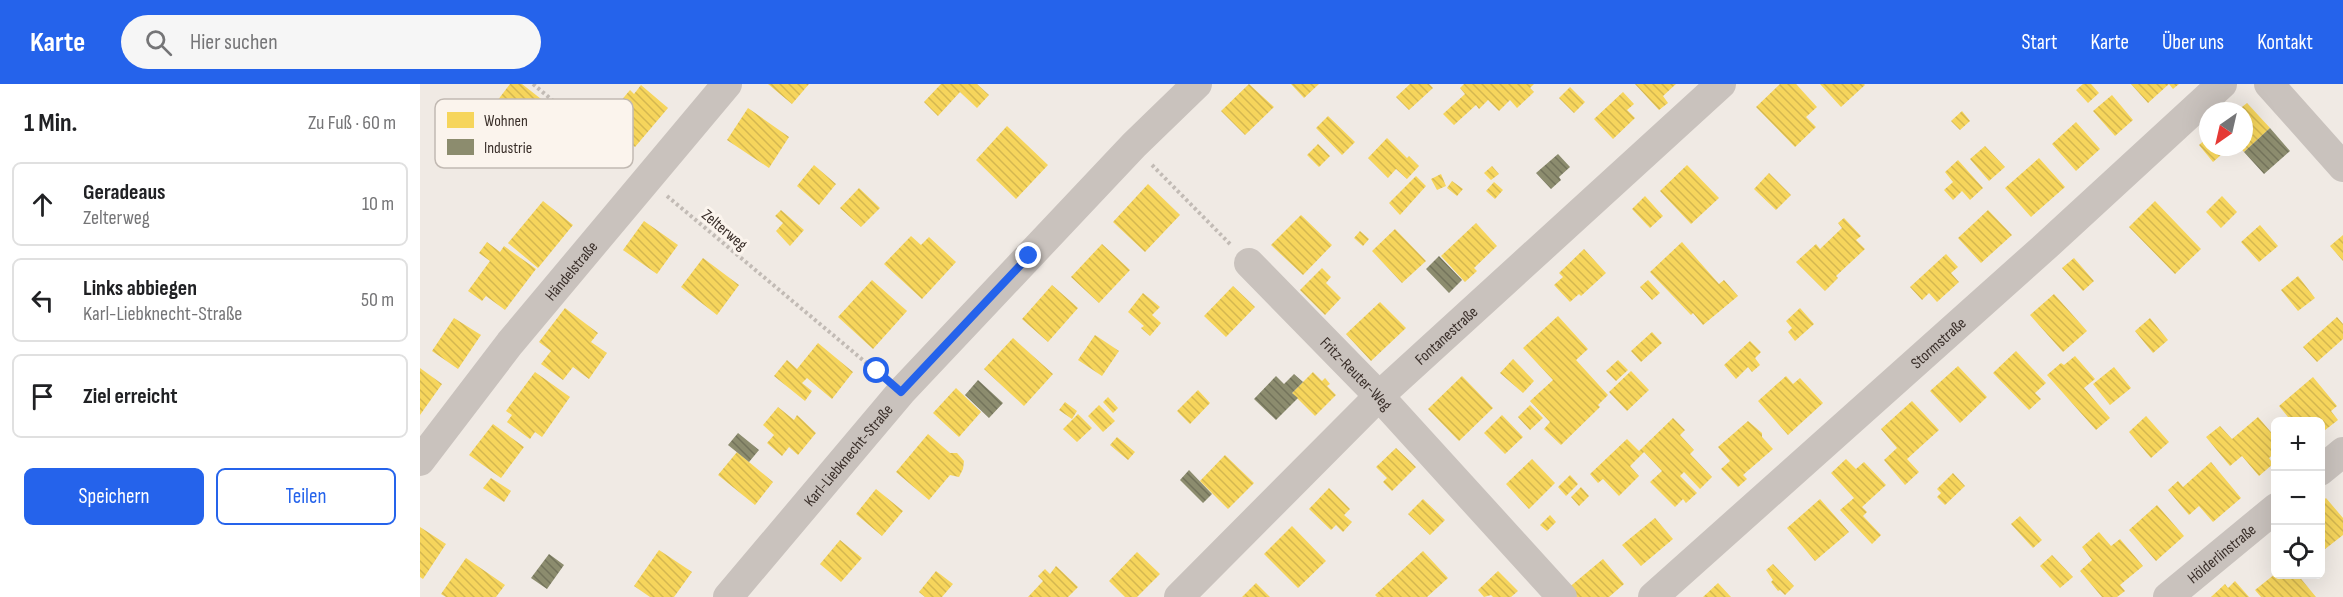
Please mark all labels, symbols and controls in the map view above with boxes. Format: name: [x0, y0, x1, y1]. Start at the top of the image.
search box: [121, 15, 541, 69]
text: Karte: [30, 26, 85, 59]
icon: search: [142, 26, 175, 59]
text: Hier suchen: [190, 29, 278, 56]
text: Start: [2021, 30, 2058, 55]
text: Karte: [2091, 30, 2129, 55]
text: Über uns: [2162, 30, 2224, 55]
text: Kontakt: [2257, 30, 2313, 55]
legend: [435, 99, 633, 168]
north arrow: [2199, 102, 2253, 156]
text: 1 Min.: [24, 108, 77, 139]
text: Zu Fuß · 60 m: [308, 111, 396, 135]
text: Wohnen: [484, 112, 528, 131]
text: Industrie: [484, 139, 532, 158]
text: Geradeaus: [83, 179, 166, 206]
icon: ahead: [26, 188, 59, 221]
text: 10 m: [362, 192, 394, 216]
text: Zelterweg: [83, 206, 150, 230]
street label: Zelterweg: [697, 206, 751, 255]
street label: Händelstraße: [542, 238, 602, 305]
route end: [1015, 242, 1041, 268]
text: Links abbiegen: [83, 275, 197, 302]
icon: left: [26, 284, 59, 317]
text: 50 m: [361, 288, 394, 312]
text: Karl-Liebknecht-Straße: [83, 302, 242, 326]
street label: Fontanestraße: [1412, 303, 1482, 369]
street label: Stormstraße: [1907, 314, 1970, 373]
street label: Fritz-Reuter-Weg: [1316, 334, 1395, 415]
route start: [863, 357, 889, 383]
icon: arrive: [26, 380, 59, 413]
text: Ziel erreicht: [83, 383, 178, 410]
street label: Karl-Liebknecht-Straße: [801, 401, 898, 511]
map controls: [2271, 417, 2325, 579]
button: +: [2271, 417, 2325, 471]
button: Speichern: [24, 468, 204, 525]
button: Teilen: [216, 468, 396, 525]
button: −: [2271, 471, 2325, 525]
street label: Hölderlinstraße: [2184, 521, 2260, 588]
button: locate: [2271, 525, 2325, 579]

